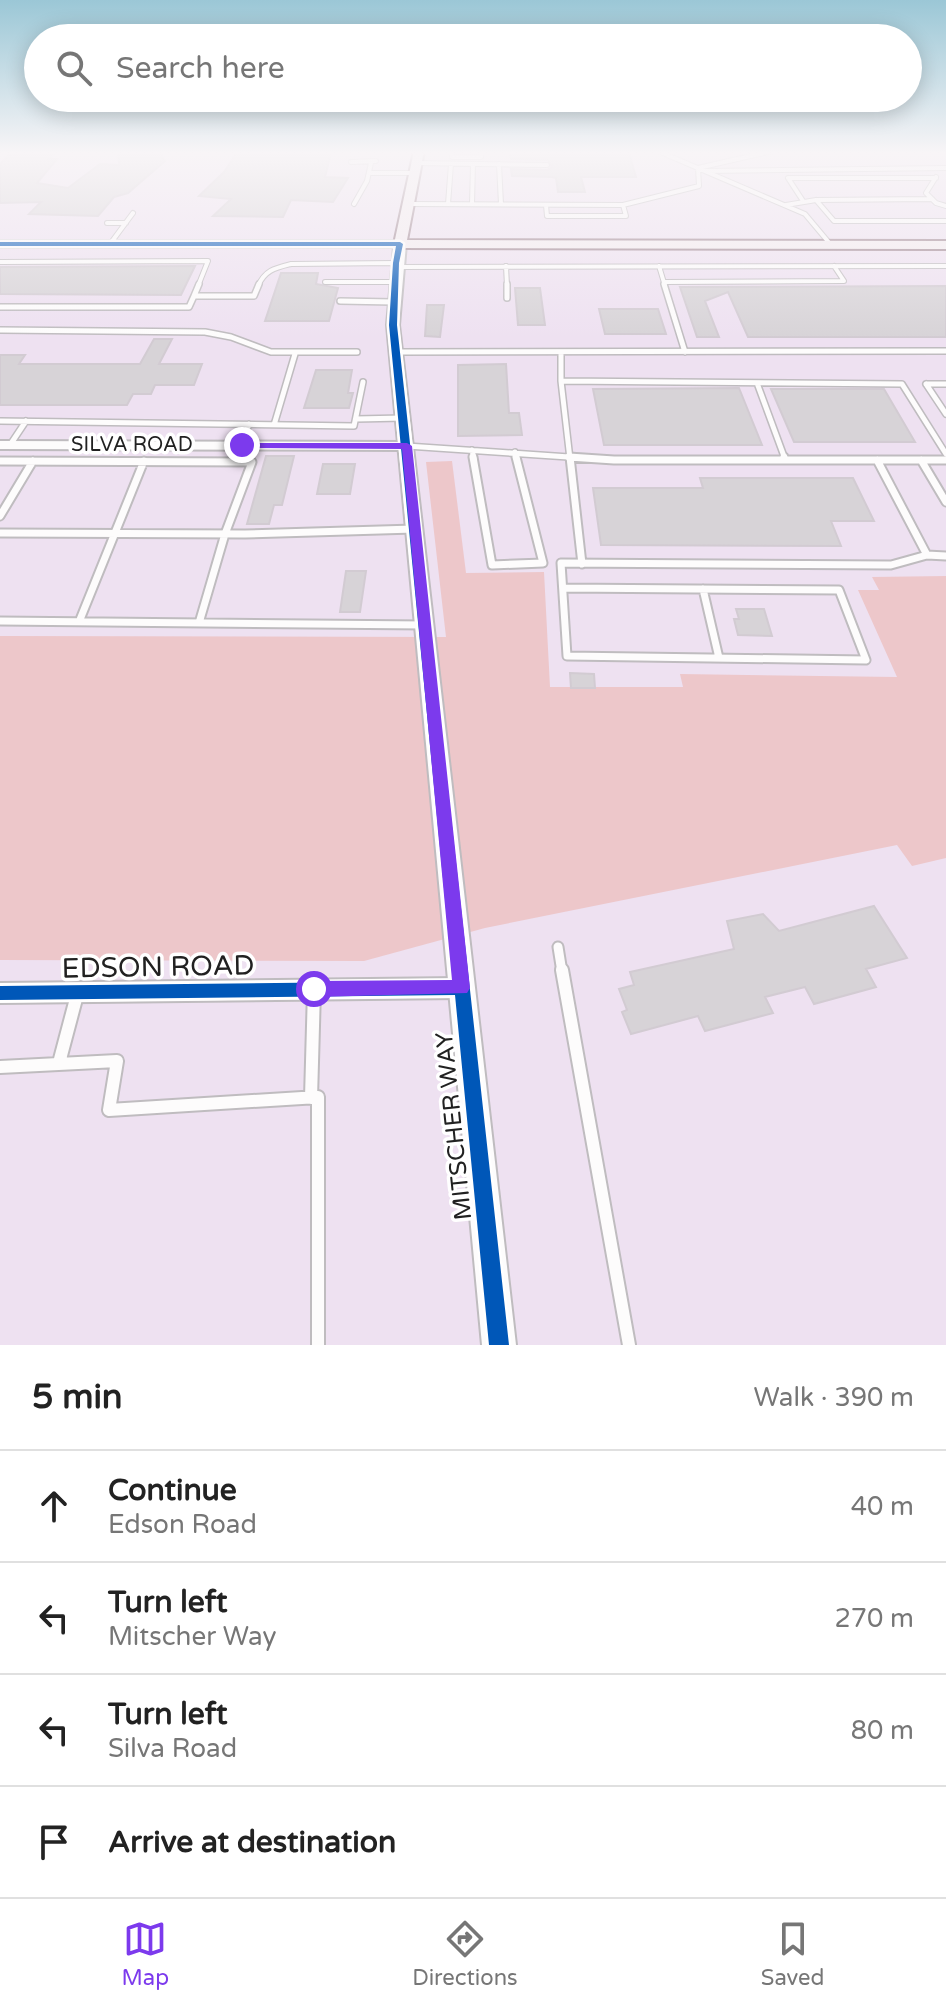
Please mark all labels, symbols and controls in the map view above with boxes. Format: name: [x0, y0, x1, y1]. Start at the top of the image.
search box: [24, 24, 922, 112]
icon: search: [52, 46, 96, 90]
text: Search here: [116, 50, 285, 87]
route end: [224, 427, 260, 463]
street label: SILVA ROAD: [71, 433, 193, 457]
street label: EDSON ROAD: [61, 948, 255, 986]
route start: [296, 971, 332, 1007]
street label: MITSCHER WAY: [430, 1031, 478, 1221]
text: 5 min: [32, 1377, 123, 1418]
text: Walk · 390 m: [754, 1382, 914, 1413]
text: Continue: [108, 1472, 237, 1509]
icon: ahead: [32, 1484, 76, 1528]
text: 40 m: [851, 1491, 914, 1522]
text: Edson Road: [108, 1509, 257, 1540]
text: Turn left: [108, 1584, 227, 1621]
icon: left: [32, 1596, 76, 1640]
text: 270 m: [834, 1603, 914, 1634]
text: Mitscher Way: [108, 1621, 276, 1652]
text: Turn left: [108, 1696, 227, 1733]
icon: left: [32, 1708, 76, 1752]
text: 80 m: [851, 1715, 914, 1746]
text: Silva Road: [108, 1733, 237, 1764]
icon: arrive: [32, 1820, 76, 1864]
text: Arrive at destination: [108, 1824, 396, 1861]
tab: Map: [122, 1917, 169, 1991]
tab: Directions: [412, 1917, 518, 1991]
tab: Saved: [761, 1917, 824, 1991]

